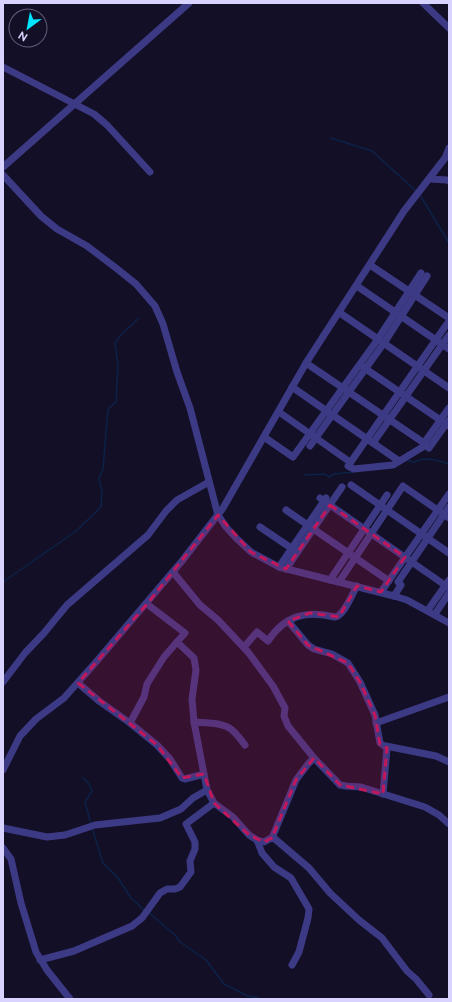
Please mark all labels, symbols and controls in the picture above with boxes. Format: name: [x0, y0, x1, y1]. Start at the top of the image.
north arrow: [8, 8, 48, 48]
text: N: [16, 28, 30, 44]

